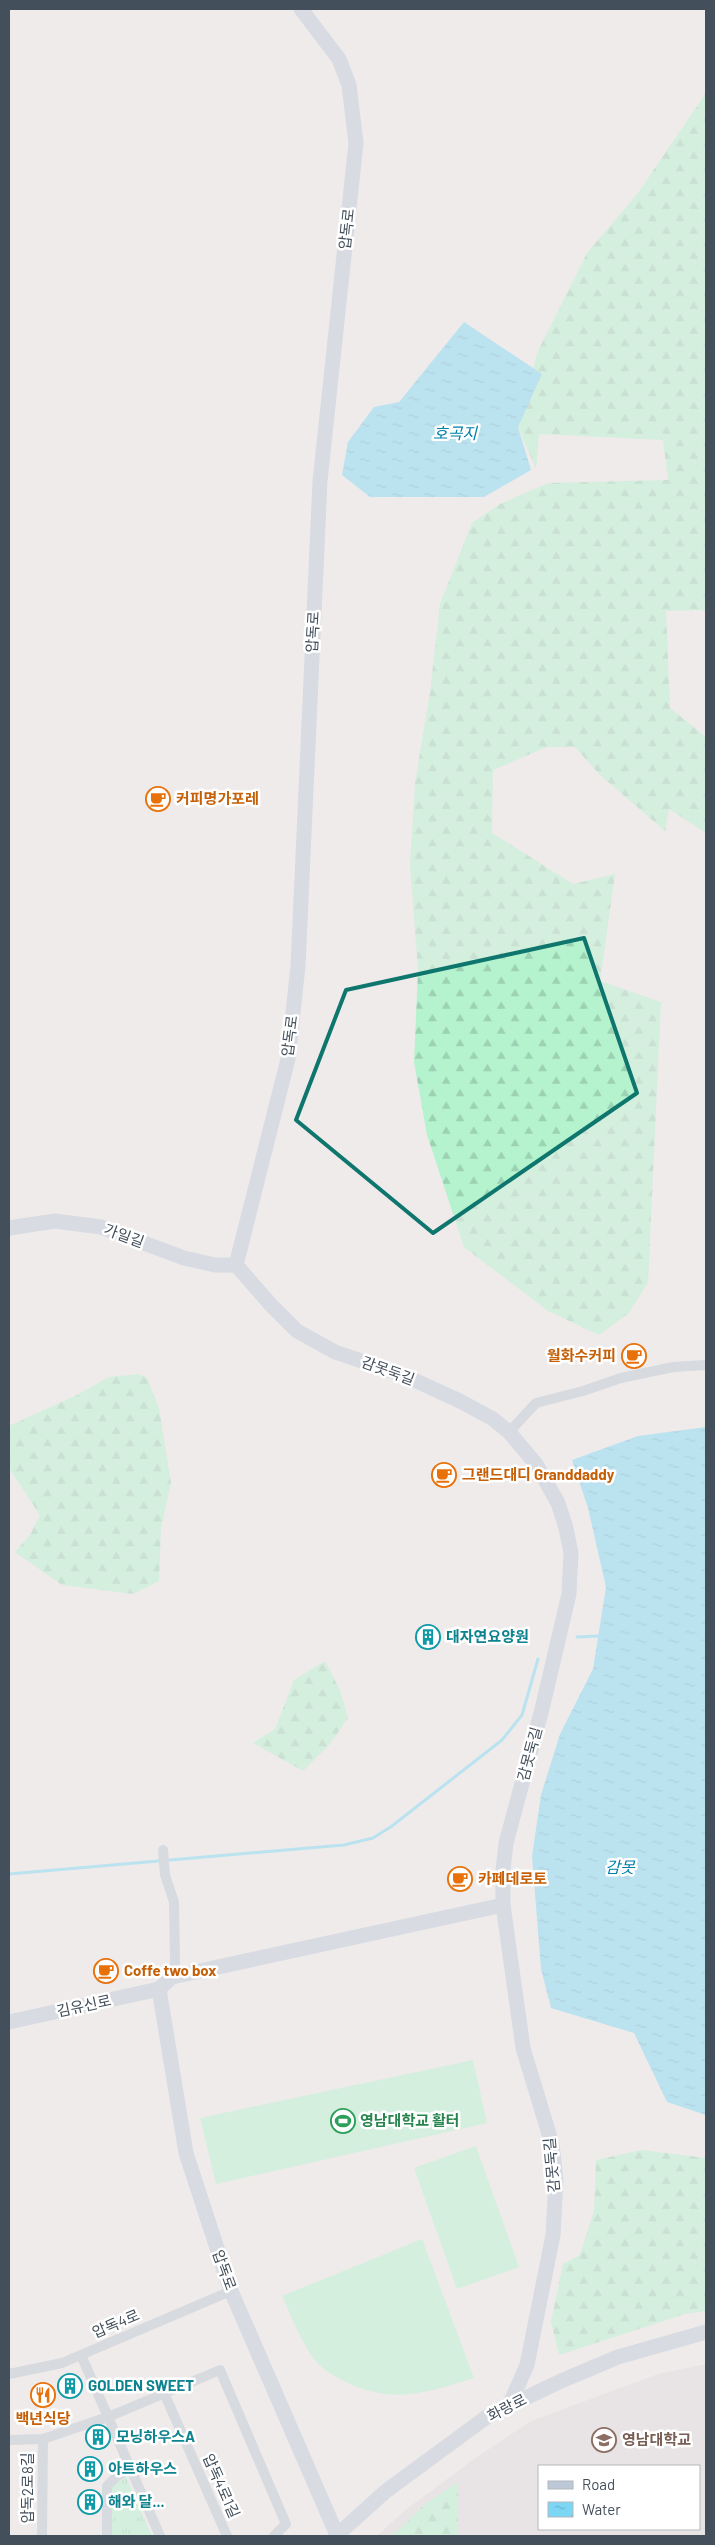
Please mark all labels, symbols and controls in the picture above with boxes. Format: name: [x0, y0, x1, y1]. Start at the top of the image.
street label: 압독로: [335, 207, 357, 250]
water label: 호곡지: [433, 423, 478, 442]
street label: 압독로: [302, 611, 322, 653]
cafe icon: 커피명가포레: [145, 786, 171, 812]
place label: 커피명가포레: [176, 789, 259, 807]
street label: 압독로: [278, 1014, 300, 1058]
street label: 가일길: [102, 1220, 147, 1251]
cafe icon: 월화수커피: [621, 1343, 647, 1369]
place label: 월화수커피: [547, 1346, 616, 1364]
street label: 감못둑길: [359, 1352, 417, 1388]
cafe icon: 그랜드대디 Granddaddy: [431, 1462, 457, 1488]
place label: 그랜드대디 Granddaddy: [462, 1465, 615, 1483]
building icon: 대자연요양원: [415, 1624, 441, 1650]
place label: 대자연요양원: [446, 1627, 529, 1645]
street label: 감못둑길: [513, 1725, 545, 1783]
water label: 감못: [605, 1857, 636, 1876]
cafe icon: 카페데로토: [447, 1866, 473, 1892]
place label: 카페데로토: [478, 1869, 547, 1887]
cafe icon: Coffe two box: [93, 1958, 119, 1984]
place label: Coffe two box: [124, 1961, 216, 1979]
street label: 김유신로: [55, 1990, 113, 2020]
sports icon: 영남대학교 활터: [330, 2108, 356, 2134]
place label: 영남대학교 활터: [360, 2111, 460, 2129]
street label: 감못둑길: [540, 2137, 562, 2193]
street label: 압독로: [209, 2247, 240, 2292]
street label: 압독4로: [89, 2305, 142, 2341]
building icon: GOLDEN SWEET: [57, 2373, 83, 2399]
place label: GOLDEN SWEET: [88, 2376, 194, 2394]
restaurant icon: 백년식당: [30, 2382, 56, 2408]
street label: 화랑로: [484, 2390, 529, 2425]
place label: 백년식당: [15, 2409, 71, 2427]
building icon: 모닝하우스A: [85, 2424, 111, 2450]
place label: 모닝하우스A: [116, 2427, 195, 2445]
school or university icon: 영남대학교: [591, 2427, 617, 2453]
place label: 영남대학교: [622, 2430, 691, 2448]
street label: 압독4로1길: [200, 2451, 244, 2521]
street label: 압독2로8길: [18, 2452, 36, 2524]
building icon: 아트하우스: [77, 2456, 103, 2482]
place label: 아트하우스: [108, 2459, 177, 2477]
legend: [538, 2465, 700, 2530]
text: Road: [582, 2475, 615, 2493]
building icon: 해와 달...: [77, 2489, 103, 2515]
place label: 해와 달...: [108, 2492, 165, 2510]
text: Water: [582, 2500, 621, 2518]

